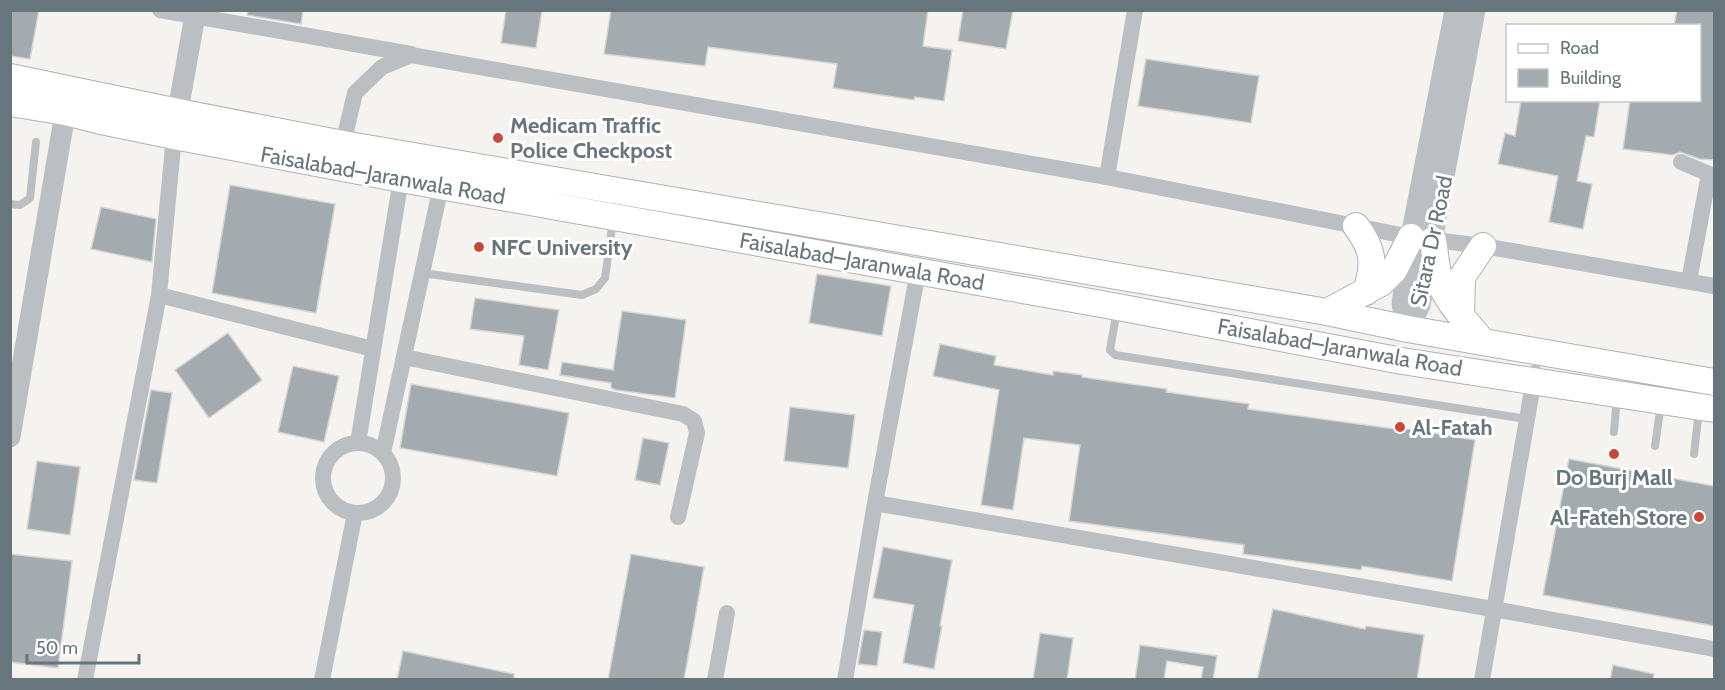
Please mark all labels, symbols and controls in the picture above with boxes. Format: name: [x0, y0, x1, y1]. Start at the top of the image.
legend: [1506, 24, 1701, 102]
text: Road: [1560, 37, 1599, 59]
text: Building: [1560, 67, 1622, 89]
place label: Medicam Traffic Police Checkpost: [510, 112, 673, 164]
marker: Medicam Traffic Police Checkpost: [491, 131, 505, 145]
street label: Faisalabad–Jaranwala Road: [258, 141, 507, 210]
street label: Sitara Dr Road: [1404, 173, 1459, 309]
street label: Faisalabad–Jaranwala Road: [737, 227, 986, 296]
place label: NFC University: [491, 234, 633, 261]
marker: NFC University: [472, 240, 486, 254]
street label: Faisalabad–Jaranwala Road: [1215, 313, 1464, 382]
place label: Al-Fatah: [1412, 414, 1493, 441]
marker: Al-Fatah: [1393, 420, 1407, 434]
marker: Do Burj Mall: [1607, 447, 1621, 461]
place label: Do Burj Mall: [1555, 464, 1673, 491]
place label: Al-Fateh Store: [1550, 504, 1687, 531]
marker: Al-Fateh Store: [1692, 510, 1706, 524]
scale bar: [27, 627, 140, 665]
text: 50 m: [36, 637, 78, 659]

